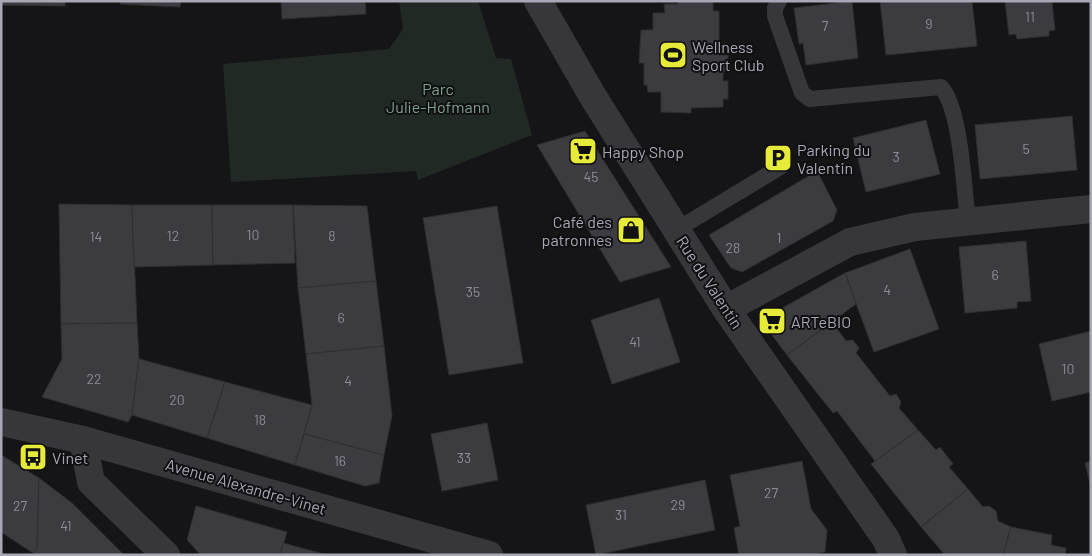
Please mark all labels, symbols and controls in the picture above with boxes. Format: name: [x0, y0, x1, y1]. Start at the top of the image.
house number: 11: [1025, 8, 1035, 25]
house number: 9: [925, 15, 933, 32]
house number: 7: [822, 17, 829, 34]
place label: Wellness Sport Club: [692, 37, 765, 74]
sports icon: Wellness Sport Club: [658, 40, 688, 70]
park label: Parc Julie-Hofmann: [386, 79, 490, 116]
supermarket icon: Happy Shop: [568, 136, 598, 166]
place label: Parking du Valentin: [797, 140, 870, 177]
house number: 5: [1022, 140, 1030, 157]
place label: Happy Shop: [602, 142, 684, 161]
parking icon: Parking du Valentin: [763, 143, 793, 173]
house number: 3: [892, 148, 900, 165]
house number: 45: [584, 168, 598, 185]
place label: Café des patronnes: [542, 212, 612, 249]
shop icon: Café des patronnes: [616, 215, 646, 245]
house number: 10: [247, 226, 259, 243]
house number: 12: [167, 227, 179, 244]
house number: 8: [328, 227, 336, 244]
house number: 14: [90, 228, 102, 245]
house number: 1: [777, 229, 781, 246]
street label: Rue du Valentin: [673, 232, 747, 332]
house number: 28: [726, 239, 740, 256]
house number: 6: [991, 266, 999, 283]
house number: 4: [883, 281, 891, 298]
house number: 35: [466, 283, 480, 300]
supermarket icon: ARTeBIO: [757, 306, 787, 336]
house number: 6: [337, 309, 345, 326]
place label: ARTeBIO: [791, 312, 851, 331]
house number: 41: [629, 333, 641, 350]
house number: 10: [1062, 360, 1074, 377]
house number: 22: [86, 370, 102, 387]
house number: 4: [344, 372, 352, 389]
house number: 20: [169, 391, 185, 408]
house number: 18: [254, 411, 266, 428]
bus stop icon: Vinet: [18, 442, 48, 472]
place label: Vinet: [52, 448, 88, 467]
house number: 33: [457, 449, 471, 466]
house number: 16: [334, 452, 346, 469]
street label: Avenue Alexandre-Vinet: [164, 454, 328, 518]
house number: 27: [764, 484, 778, 501]
house number: 29: [671, 496, 685, 513]
house number: 27: [13, 497, 27, 514]
house number: 31: [615, 506, 627, 523]
house number: 41: [60, 517, 72, 534]

